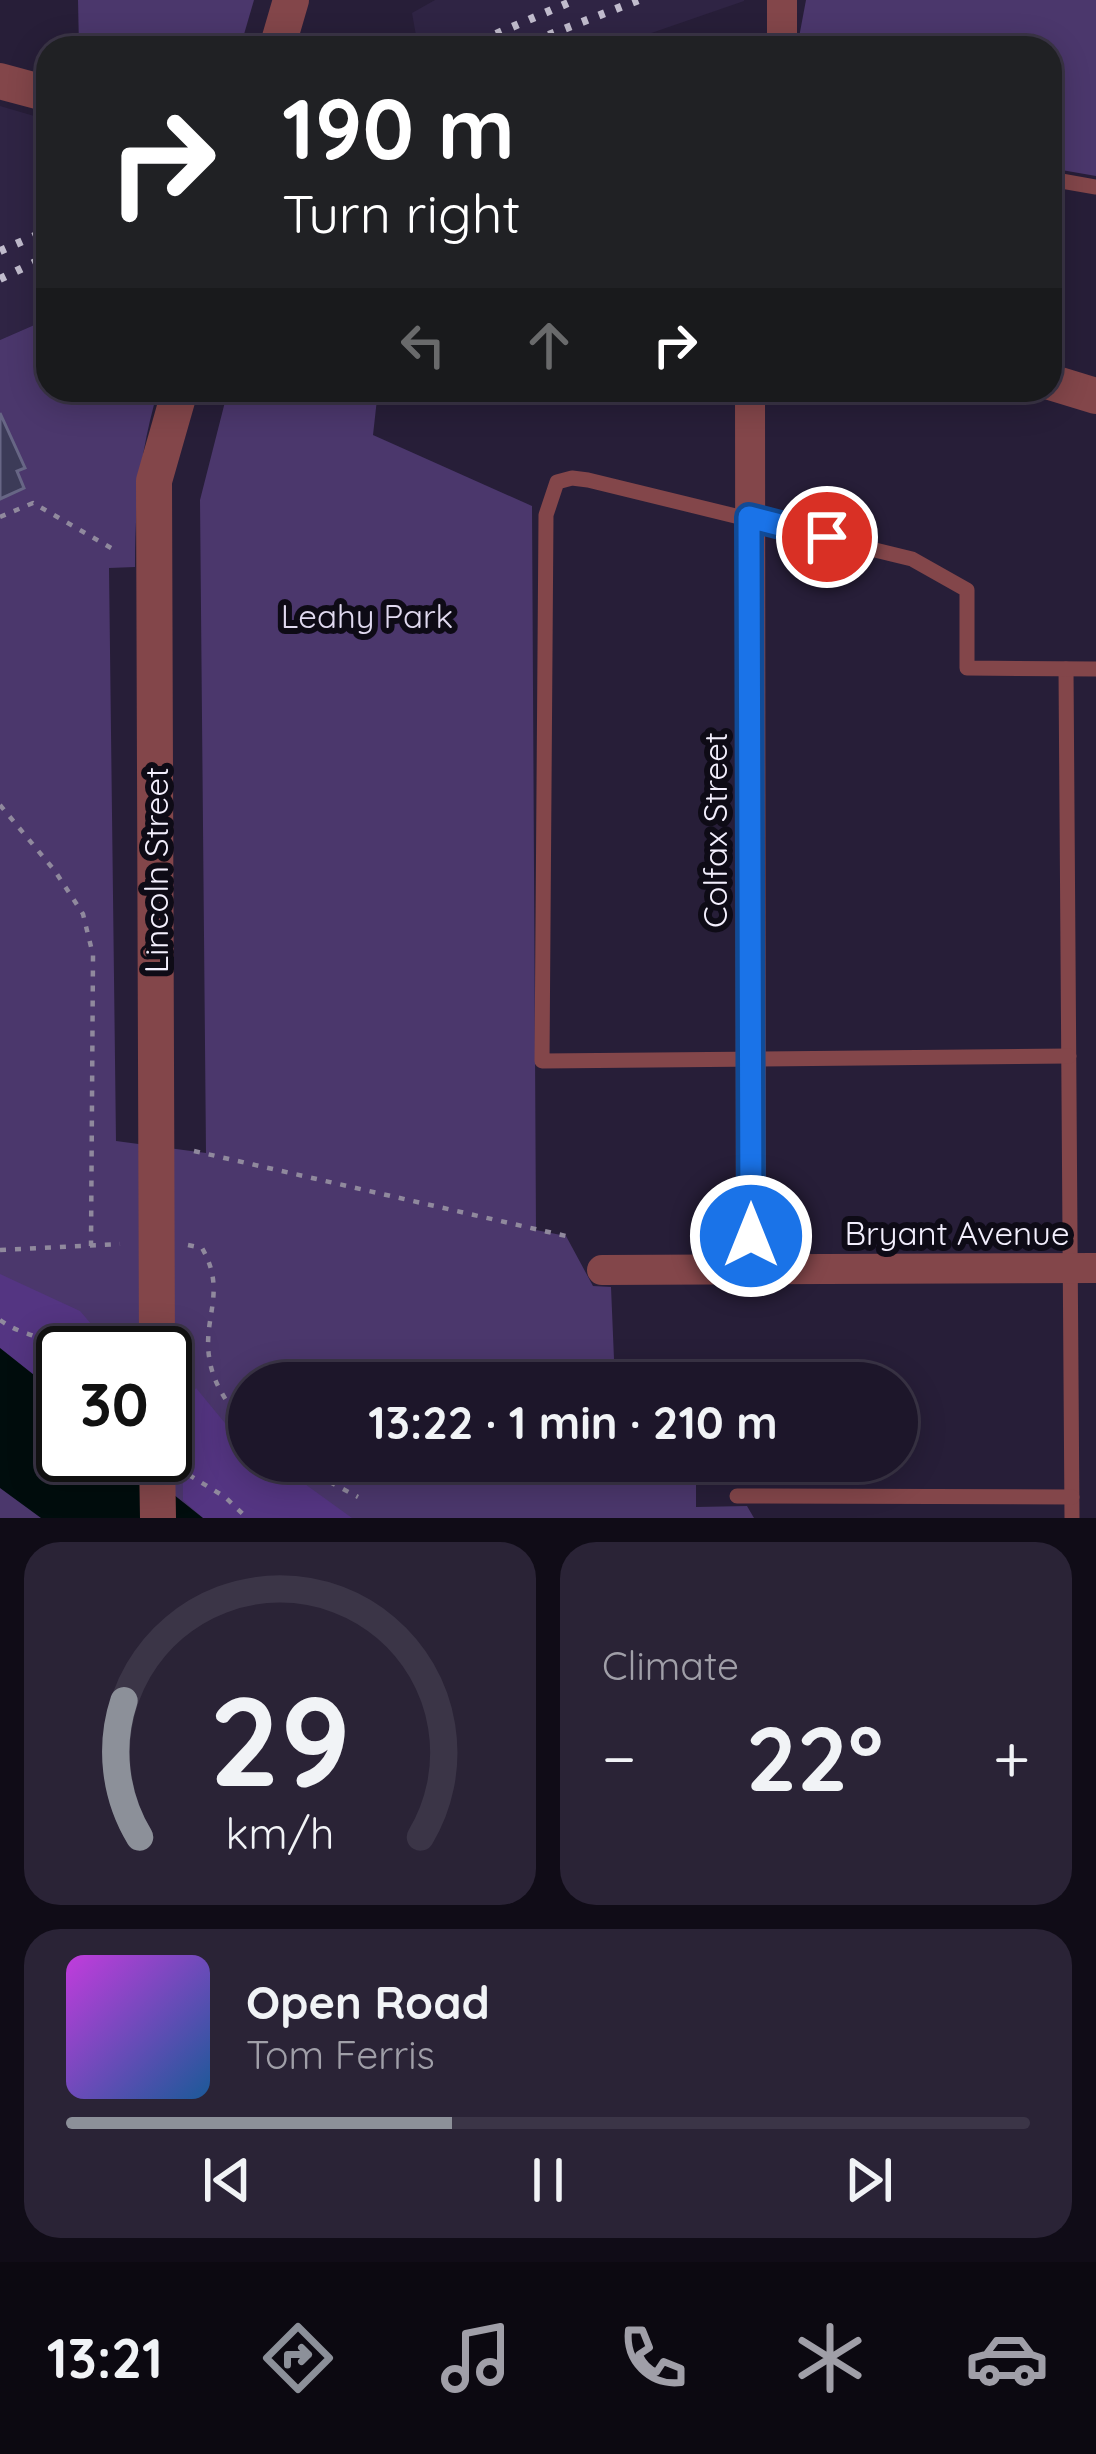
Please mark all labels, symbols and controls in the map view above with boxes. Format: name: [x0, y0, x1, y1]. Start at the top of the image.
text: 190 m: [282, 75, 515, 180]
icon: right: [84, 84, 240, 240]
text: Turn right: [282, 179, 521, 247]
icon: left: [390, 312, 456, 378]
icon: ahead: [516, 312, 582, 378]
icon: right: [642, 312, 708, 378]
pin: [776, 486, 878, 588]
icon: arrive: [794, 504, 860, 570]
park label: Leahy Park: [281, 595, 453, 636]
street label: Colfax Street: [694, 732, 735, 928]
street label: Lincoln Street: [135, 767, 176, 973]
position arrow: [688, 1173, 814, 1299]
street label: Bryant Avenue: [844, 1212, 1070, 1253]
speed limit sign: 30: [36, 1326, 192, 1482]
text: 13:22 · 1 min · 210 m: [368, 1394, 778, 1450]
text: Climate: [602, 1641, 739, 1690]
text: 29: [209, 1661, 351, 1817]
text: 22°: [746, 1701, 883, 1814]
text: −: [602, 1716, 636, 1799]
text: +: [993, 1716, 1030, 1799]
text: km/h: [226, 1805, 334, 1859]
text: Open Road: [246, 1974, 490, 2030]
text: Tom Ferris: [246, 2030, 435, 2079]
icon: previous: [194, 2147, 260, 2213]
icon: pause: [515, 2147, 581, 2213]
icon: next: [836, 2147, 902, 2213]
icon: directions: [256, 2316, 340, 2400]
icon: music: [434, 2316, 518, 2400]
icon: phone: [611, 2316, 695, 2400]
icon: climate: [788, 2316, 872, 2400]
icon: car: [965, 2316, 1049, 2400]
text: 13:21: [47, 2324, 163, 2392]

